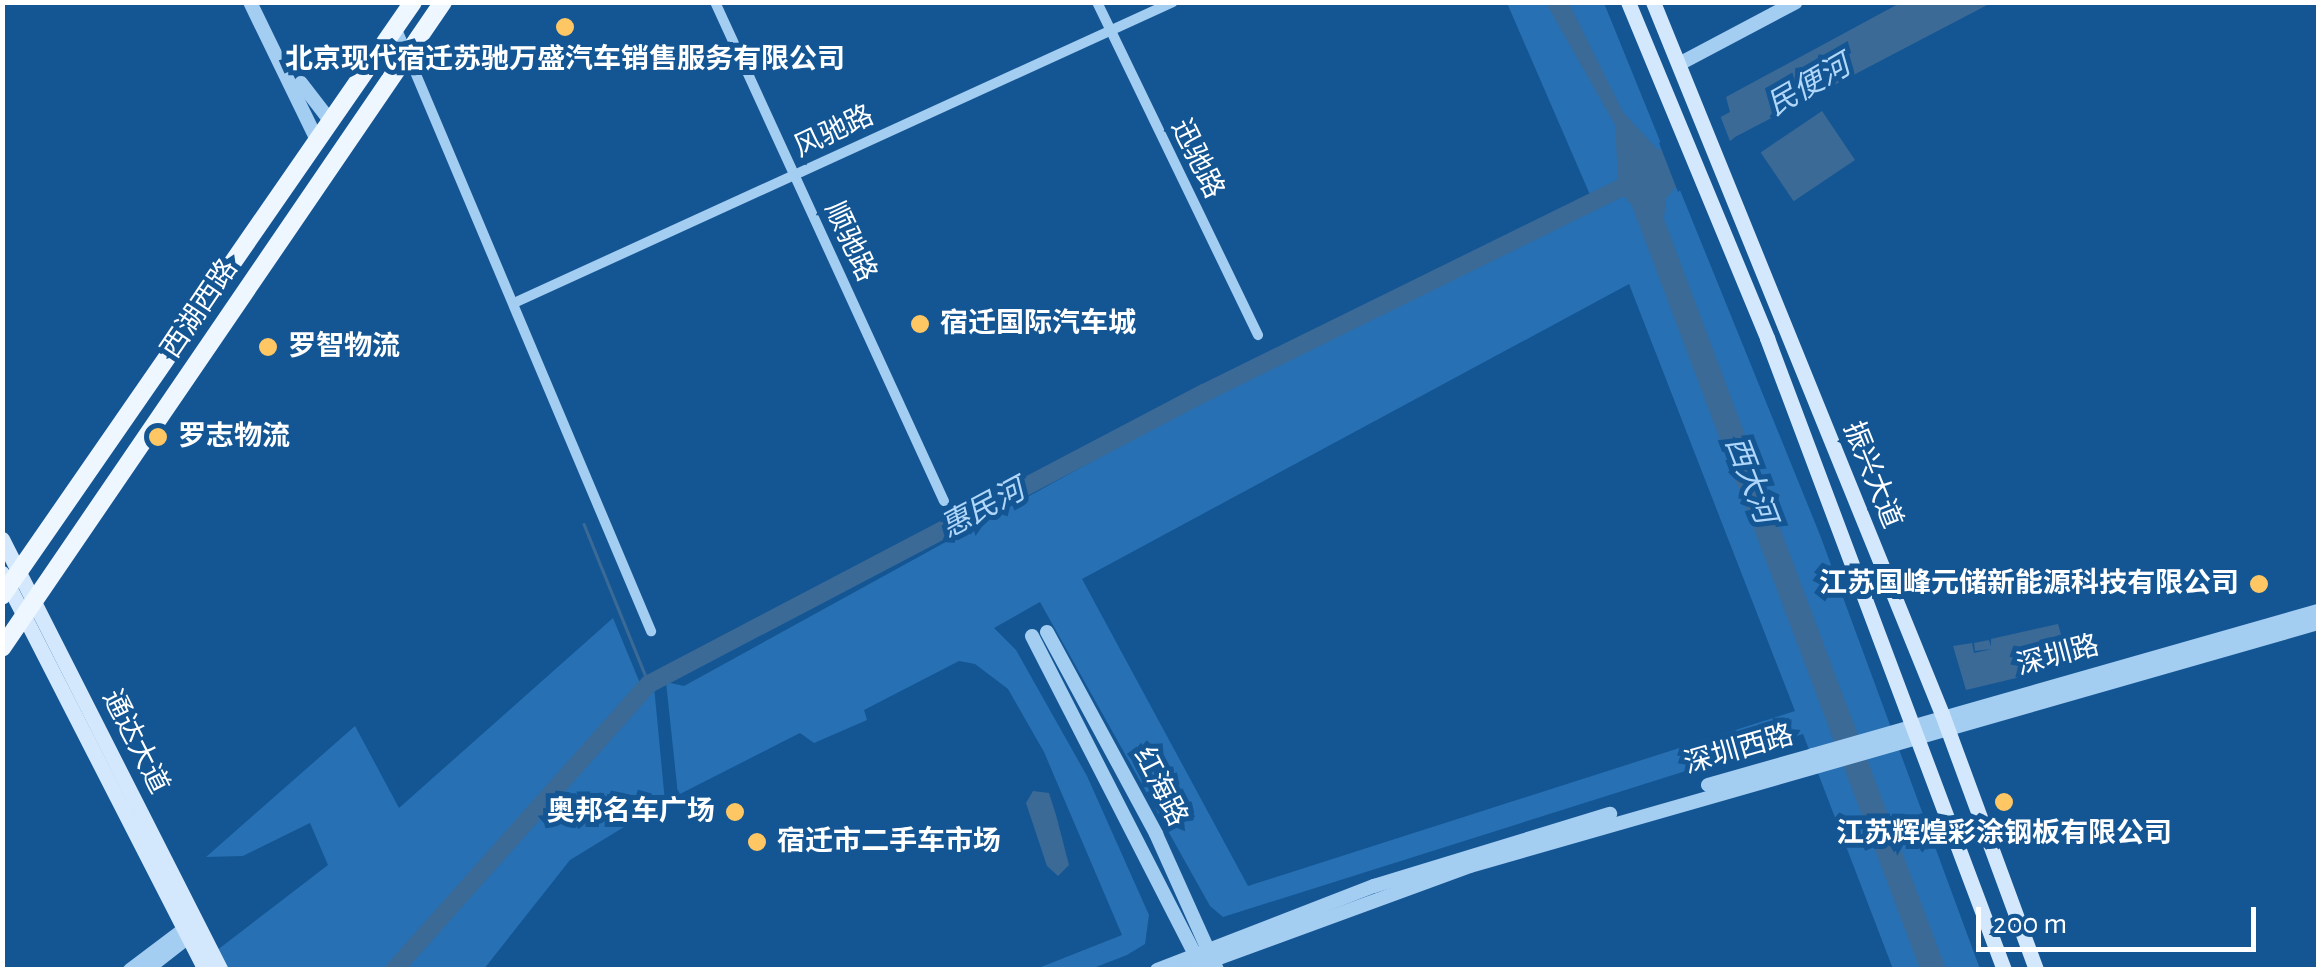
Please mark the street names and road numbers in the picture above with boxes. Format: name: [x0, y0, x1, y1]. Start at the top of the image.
street label: 风驰路: [789, 99, 879, 165]
street label: 迅驰路: [1163, 114, 1231, 204]
street label: 顺驰路: [817, 197, 883, 287]
street label: 西湖西路: [155, 253, 245, 365]
street label: 振兴大道: [1835, 417, 1909, 533]
street label: 深圳路: [2013, 629, 2103, 683]
street label: 通达大道: [95, 684, 175, 800]
street label: 深圳西路: [1681, 718, 1797, 782]
street label: 红海路: [1126, 742, 1194, 832]

